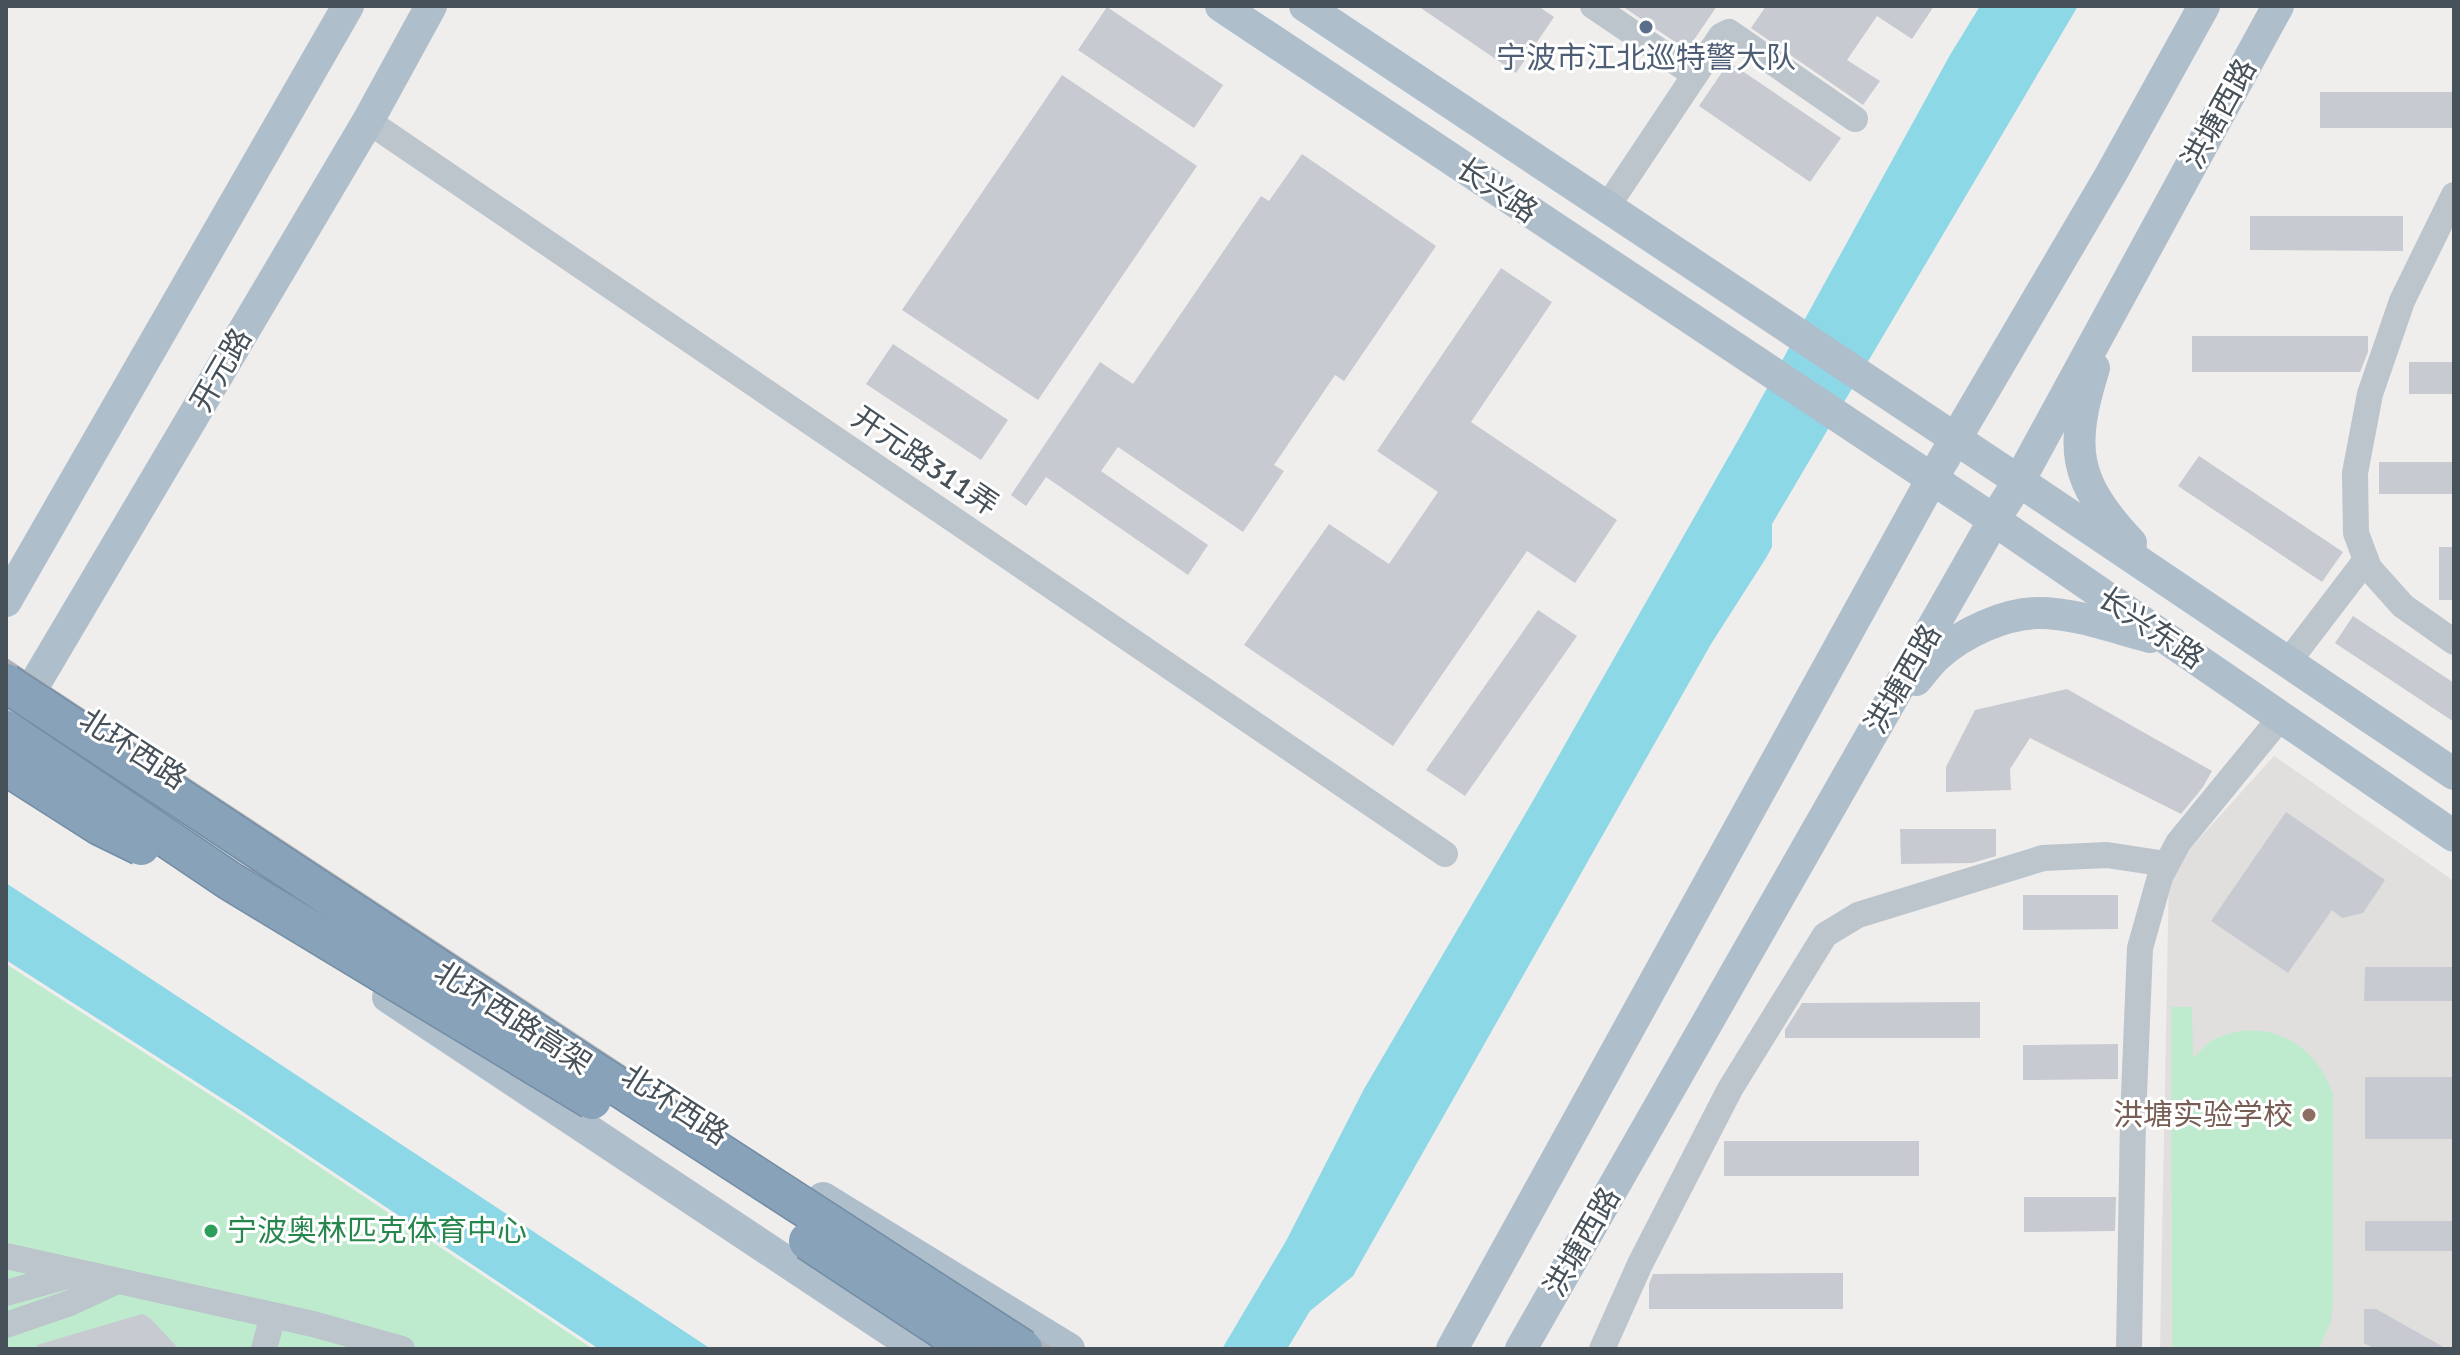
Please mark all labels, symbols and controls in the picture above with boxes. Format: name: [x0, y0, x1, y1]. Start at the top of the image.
marker: 宁波市江北巡特警大队: [1637, 18, 1655, 36]
place label: 宁波市江北巡特警大队: [1496, 40, 1796, 77]
street label: 洪塘西路: [2174, 53, 2265, 176]
street label: 长兴路: [1449, 150, 1544, 231]
street label: 开元路: [183, 322, 260, 418]
street label: 开元路311弄: [844, 399, 1005, 524]
street label: 长兴东路: [2091, 580, 2211, 677]
street label: 洪塘西路: [1857, 618, 1949, 740]
street label: 北环西路: [72, 701, 193, 798]
street label: 北环西路高架: [427, 954, 598, 1083]
street label: 北环西路: [614, 1057, 735, 1154]
place label: 洪塘实验学校: [2113, 1097, 2293, 1134]
marker: 洪塘实验学校: [2300, 1106, 2318, 1124]
street label: 洪塘西路: [1536, 1181, 1628, 1303]
place label: 宁波奥林匹克体育中心: [227, 1213, 527, 1250]
marker: 宁波奥林匹克体育中心: [202, 1222, 220, 1240]

